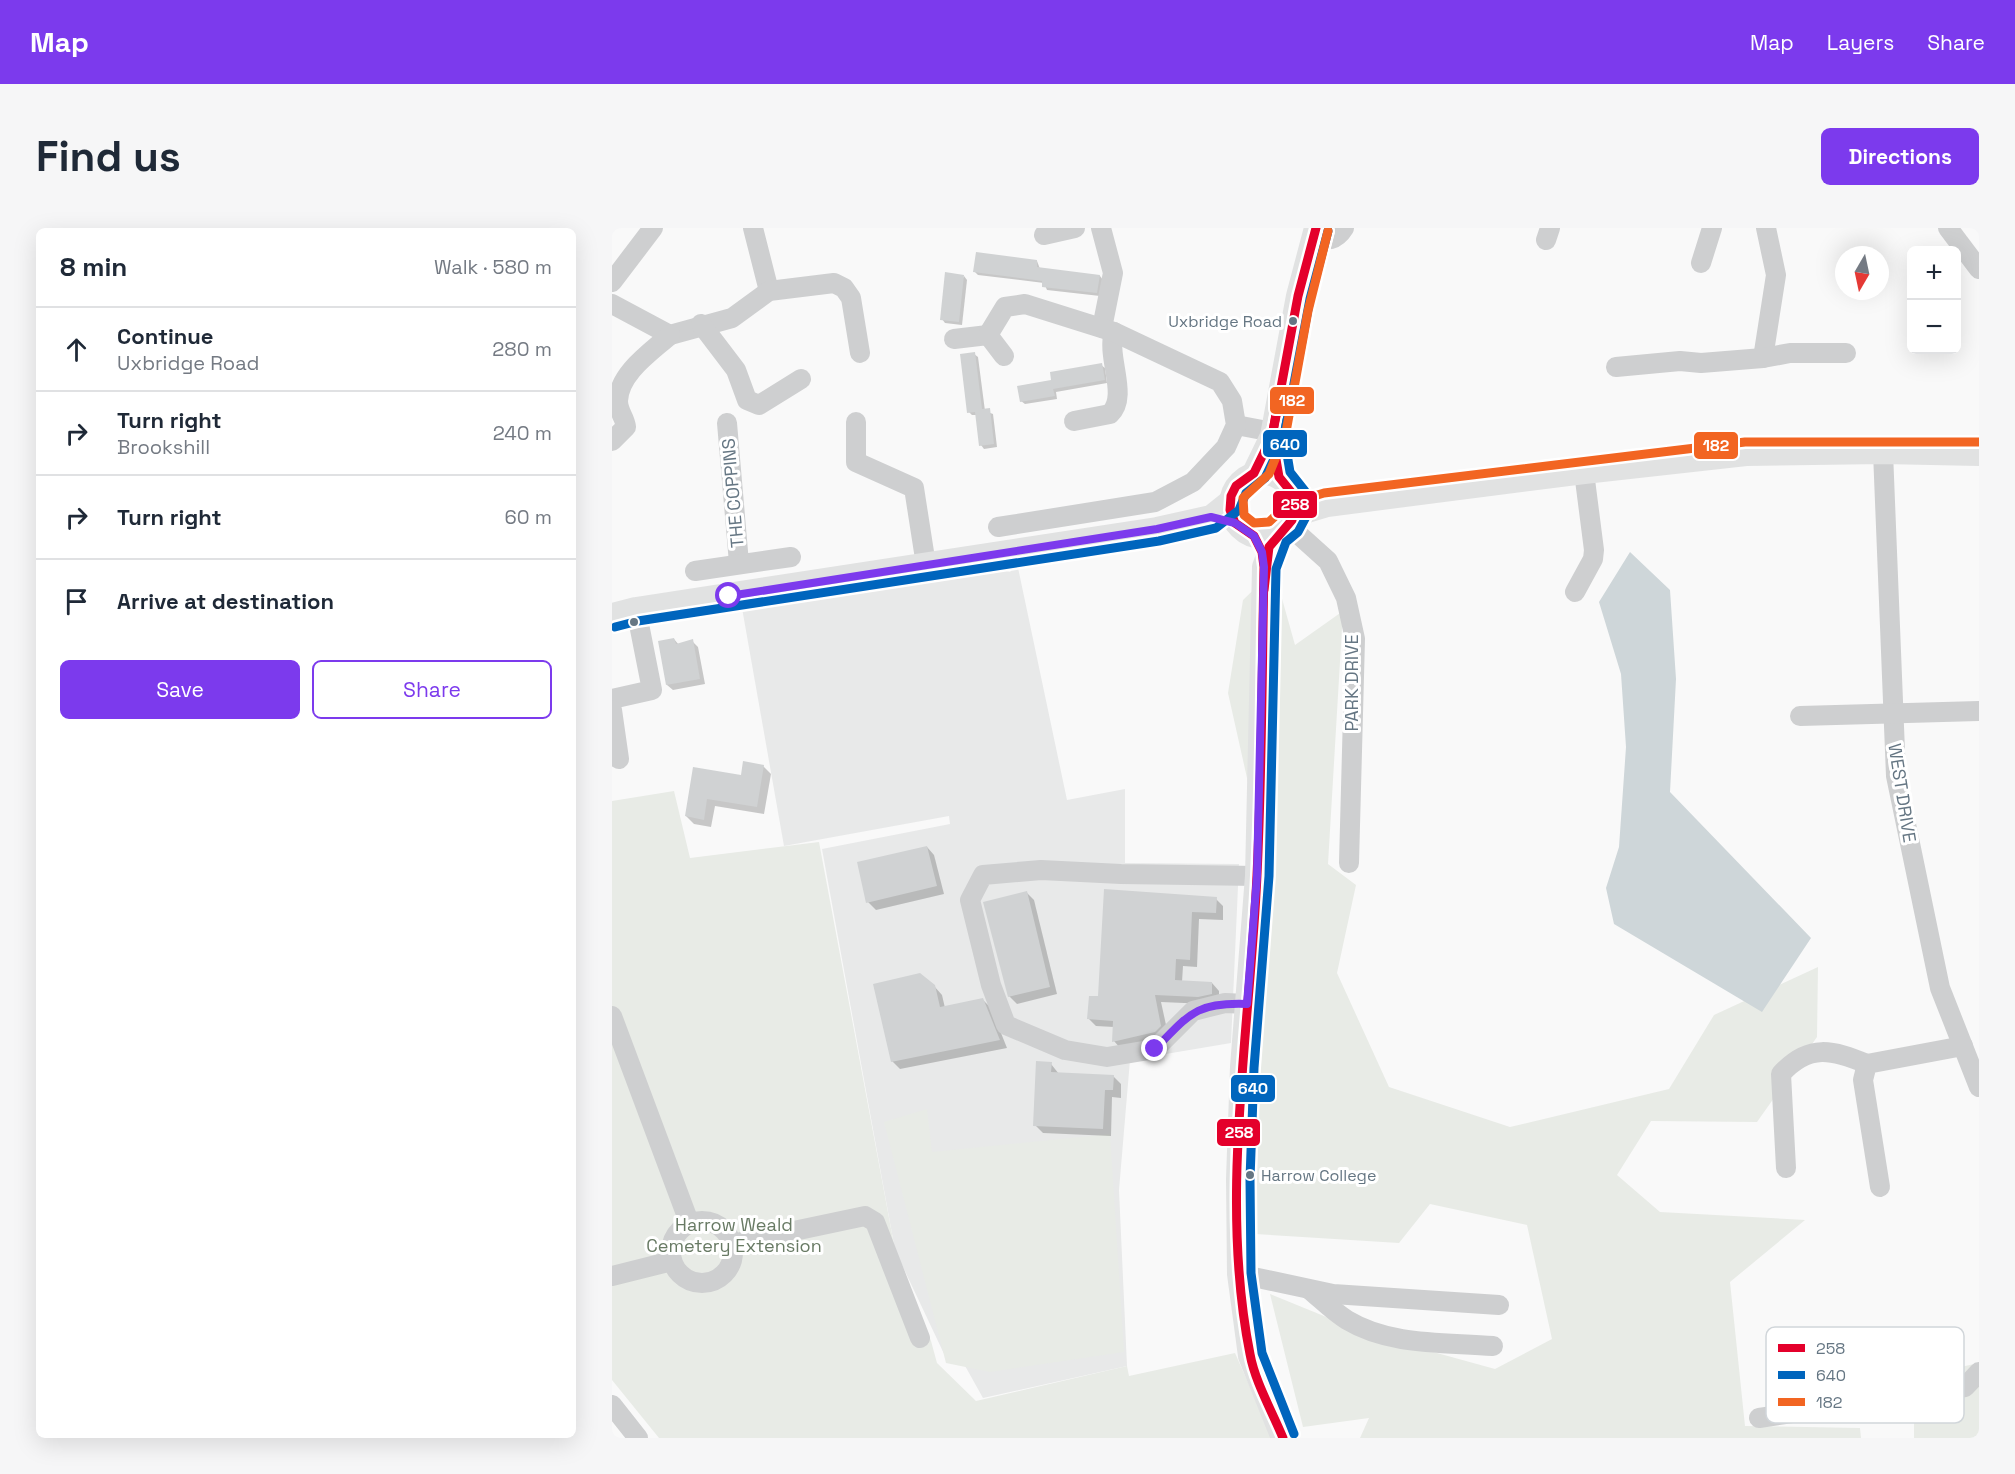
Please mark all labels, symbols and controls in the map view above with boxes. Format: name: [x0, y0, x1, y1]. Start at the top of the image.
text: Map: [30, 24, 89, 60]
text: Map: [1750, 29, 1794, 56]
text: Layers: [1827, 29, 1894, 56]
text: Share: [1927, 29, 1985, 56]
button: Directions: [1821, 128, 1979, 185]
text: Find us: [36, 130, 181, 183]
north arrow: [1835, 246, 1889, 300]
map controls: [1907, 246, 1961, 354]
button: +: [1907, 246, 1961, 300]
text: 8 min: [60, 250, 127, 284]
text: Walk · 580 m: [434, 254, 552, 280]
button: −: [1907, 300, 1961, 354]
place label: Uxbridge Road: [1168, 311, 1282, 332]
marker: Uxbridge Road: [1287, 315, 1299, 327]
text: Continue: [117, 322, 213, 350]
icon: ahead: [60, 333, 93, 366]
text: 280 m: [492, 336, 552, 362]
text: Uxbridge Road: [117, 350, 259, 376]
line badge: 182: [1269, 386, 1315, 415]
text: 182: [1279, 390, 1305, 411]
text: Turn right: [117, 406, 222, 434]
icon: right: [60, 417, 93, 450]
text: 240 m: [493, 420, 552, 446]
line badge: 640: [1262, 429, 1308, 458]
line badge: 182: [1693, 431, 1739, 460]
text: Brookshill: [117, 434, 210, 460]
text: 640: [1270, 434, 1300, 455]
text: 182: [1703, 435, 1729, 456]
street label: THE COPPINS: [716, 437, 749, 549]
line badge: 258: [1272, 490, 1318, 519]
text: 258: [1281, 494, 1310, 515]
icon: right: [60, 501, 93, 534]
text: Turn right: [117, 503, 222, 531]
text: 60 m: [505, 504, 552, 530]
route start: [715, 582, 741, 608]
icon: arrive: [60, 585, 93, 618]
text: Arrive at destination: [117, 587, 334, 615]
unlabelled marker: [628, 616, 640, 628]
street label: PARK DRIVE: [1340, 634, 1363, 732]
button: Save: [60, 660, 300, 719]
button: Share: [312, 660, 552, 719]
street label: WEST DRIVE: [1883, 742, 1922, 844]
route end: [1141, 1035, 1167, 1061]
line badge: 640: [1230, 1074, 1276, 1103]
text: 640: [1238, 1078, 1268, 1099]
line badge: 258: [1216, 1118, 1261, 1147]
text: 258: [1225, 1122, 1254, 1143]
place label: Harrow College: [1261, 1165, 1376, 1186]
marker: Harrow College: [1244, 1169, 1256, 1181]
park label: Harrow Weald Cemetery Extension: [646, 1213, 822, 1257]
legend: [1766, 1327, 1964, 1423]
text: 258: [1816, 1338, 1845, 1359]
text: 640: [1816, 1365, 1846, 1386]
text: 182: [1816, 1392, 1842, 1413]

